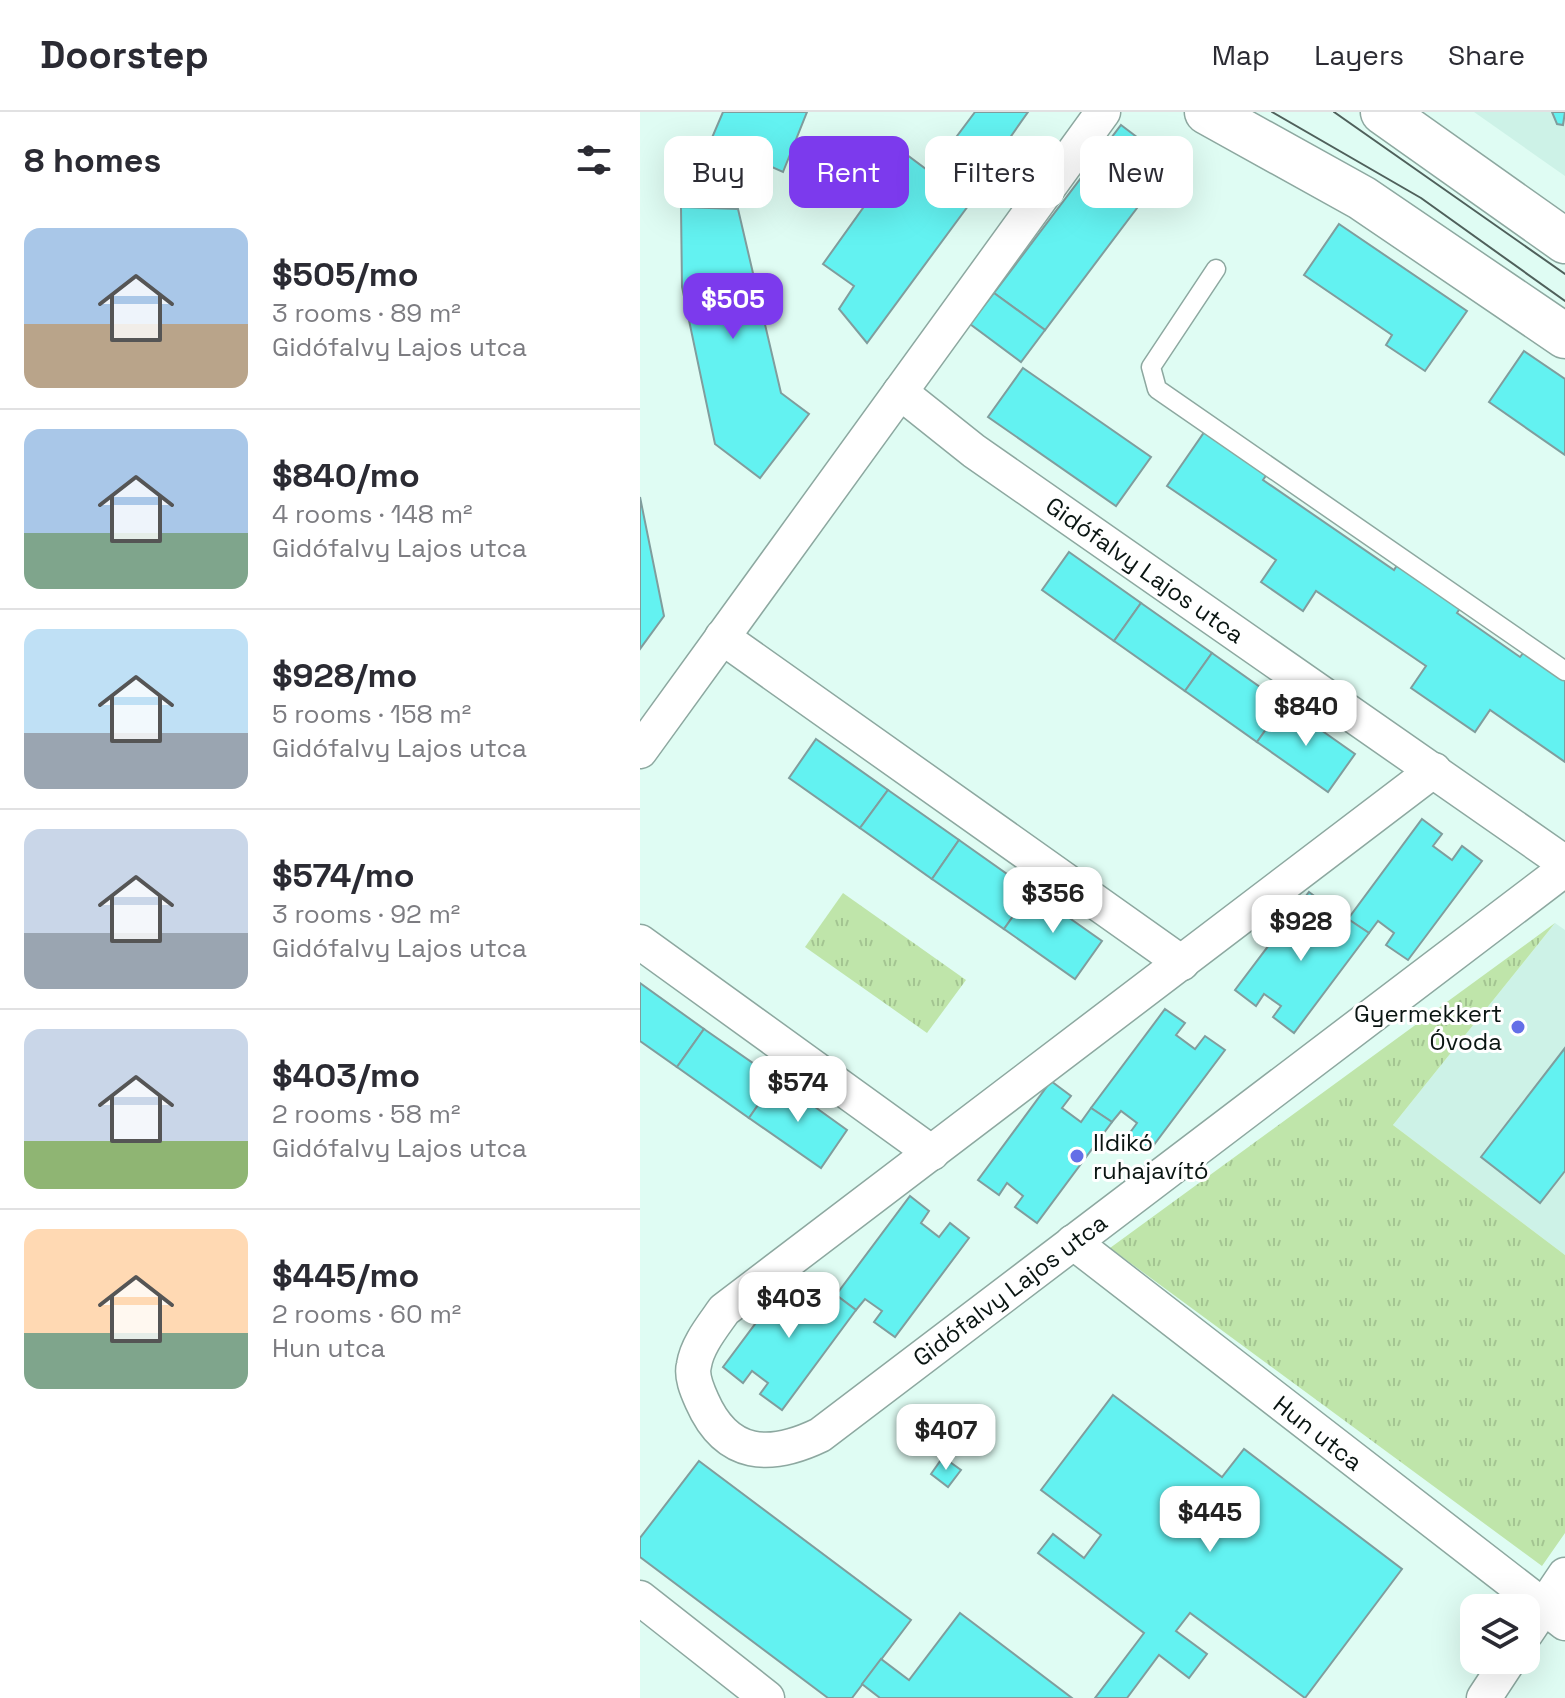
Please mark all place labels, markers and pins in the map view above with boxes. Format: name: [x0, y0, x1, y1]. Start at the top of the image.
pin: $505: [686, 273, 780, 341]
pin: $840: [1259, 680, 1353, 748]
pin: $356: [1006, 867, 1100, 935]
pin: $928: [1254, 895, 1348, 963]
place label: Gyermekkert Óvoda: [1354, 998, 1502, 1057]
marker: Gyermekkert Óvoda: [1509, 1018, 1527, 1036]
pin: $574: [751, 1056, 845, 1124]
place label: Ildikó ruhajavító: [1093, 1127, 1209, 1186]
marker: Ildikó ruhajavító: [1068, 1147, 1086, 1165]
pin: $403: [742, 1272, 836, 1340]
pin: $407: [899, 1404, 993, 1472]
pin: $445: [1163, 1486, 1257, 1554]

